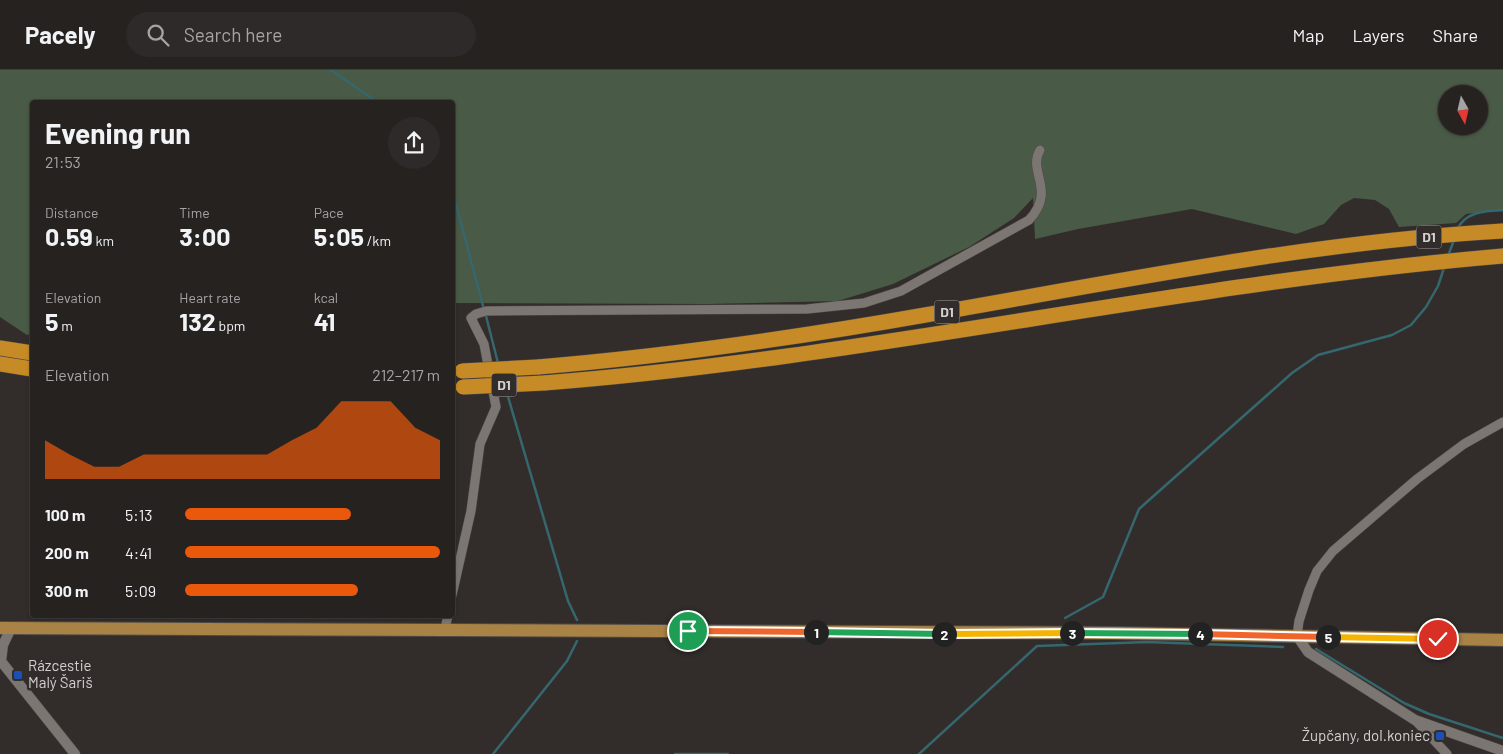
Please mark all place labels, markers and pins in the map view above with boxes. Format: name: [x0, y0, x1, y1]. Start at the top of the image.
pin: [667, 610, 709, 652]
pin: [1417, 618, 1459, 660]
pin: 1: [804, 620, 828, 644]
pin: 3: [1060, 620, 1084, 646]
pin: 2: [932, 622, 956, 646]
pin: 4: [1188, 622, 1212, 646]
pin: 5: [1316, 624, 1340, 650]
place label: Rázcestie Malý Šariš: [28, 656, 93, 691]
marker: Rázcestie Malý Šariš: [12, 669, 24, 681]
place label: Župčany, dol.koniec: [1302, 726, 1430, 744]
marker: Župčany, dol.koniec: [1434, 730, 1446, 742]

